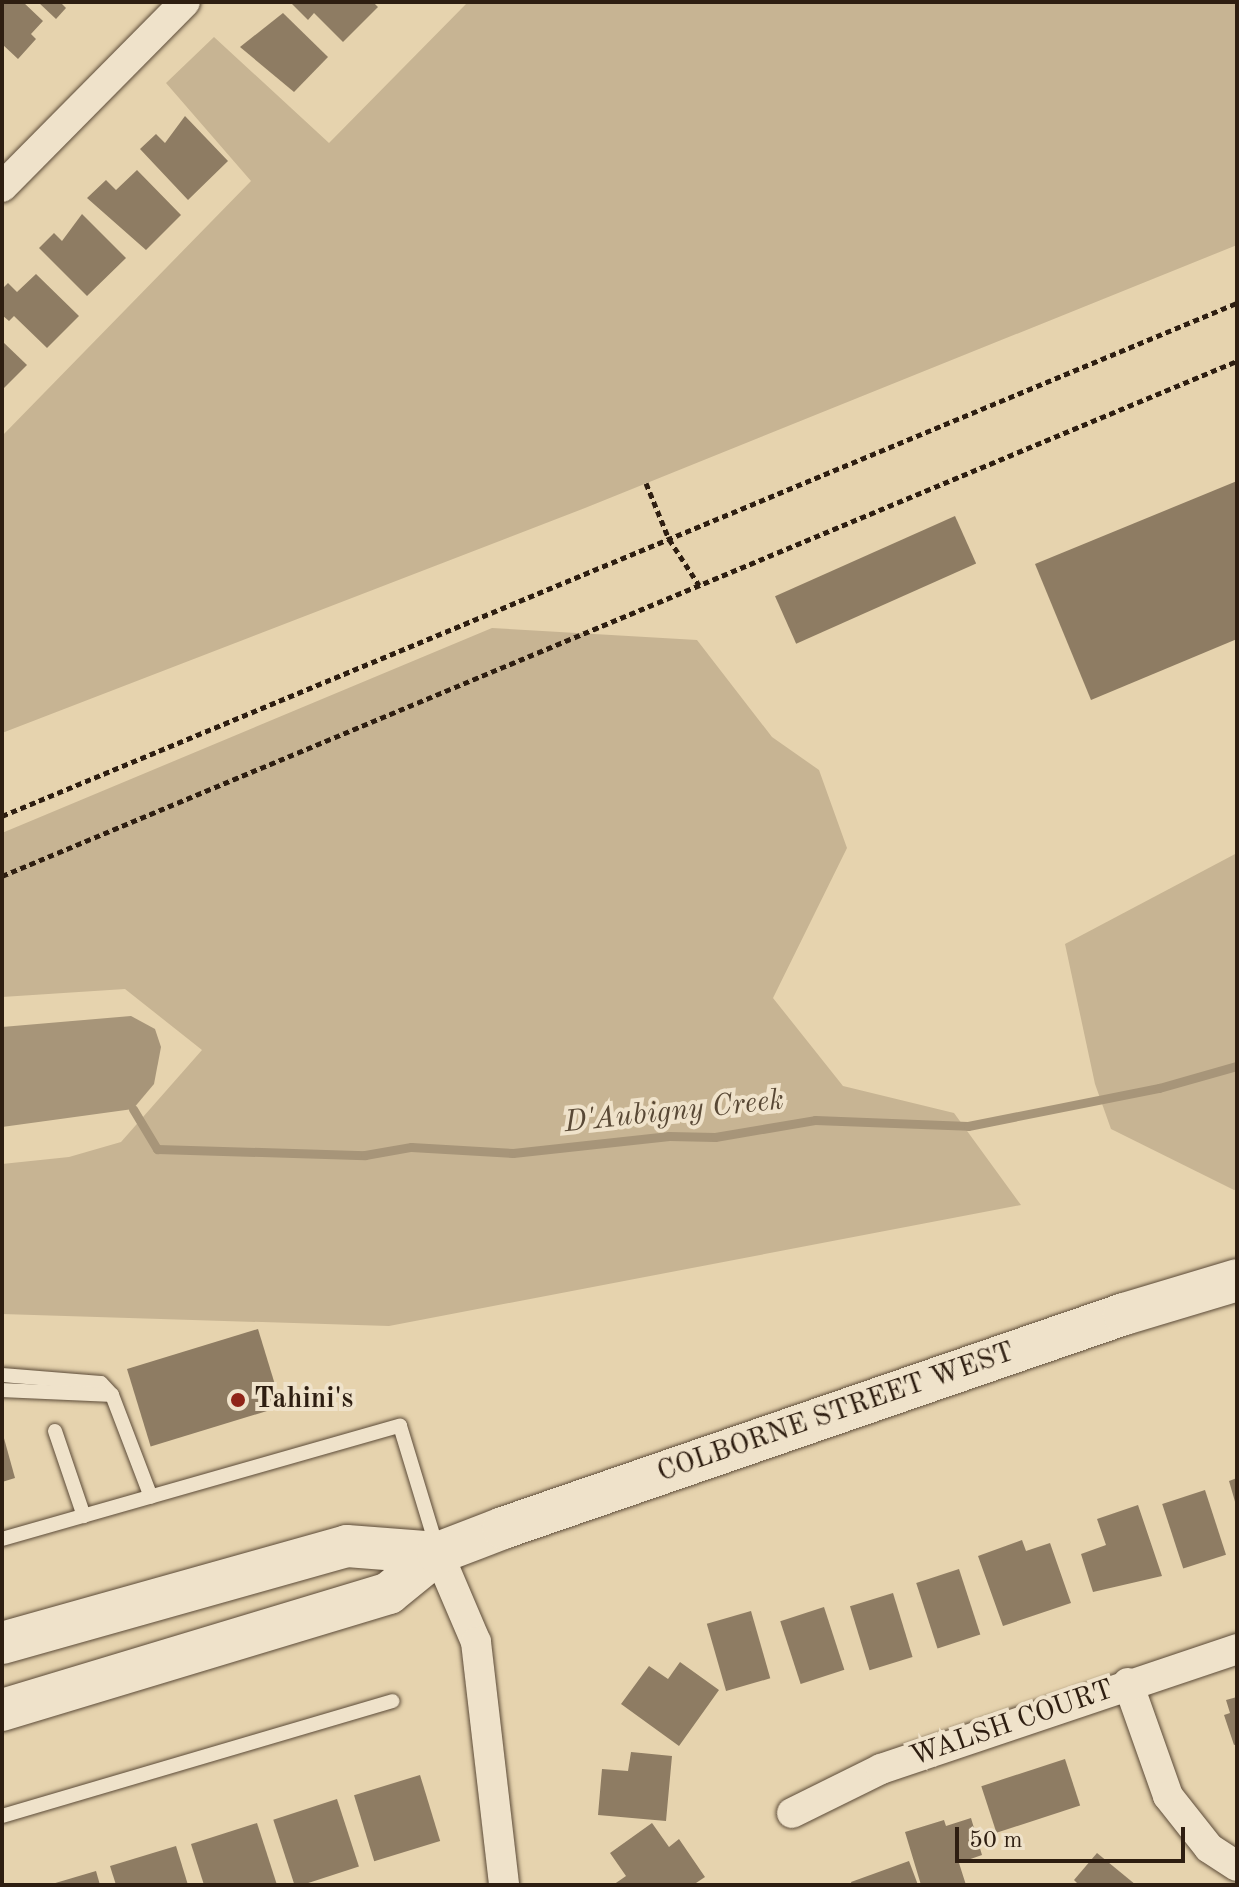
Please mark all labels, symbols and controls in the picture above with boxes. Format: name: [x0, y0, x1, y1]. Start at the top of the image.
water label: D'Aubigny Creek: [562, 1083, 786, 1141]
street label: COLBORNE STREET WEST: [653, 1336, 1019, 1490]
place label: Tahini's: [254, 1383, 353, 1417]
marker: Tahini's: [229, 1391, 247, 1409]
street label: WALSH COURT: [906, 1673, 1118, 1775]
scale bar: [959, 1811, 1189, 1861]
text: 50 m: [969, 1829, 1023, 1853]

